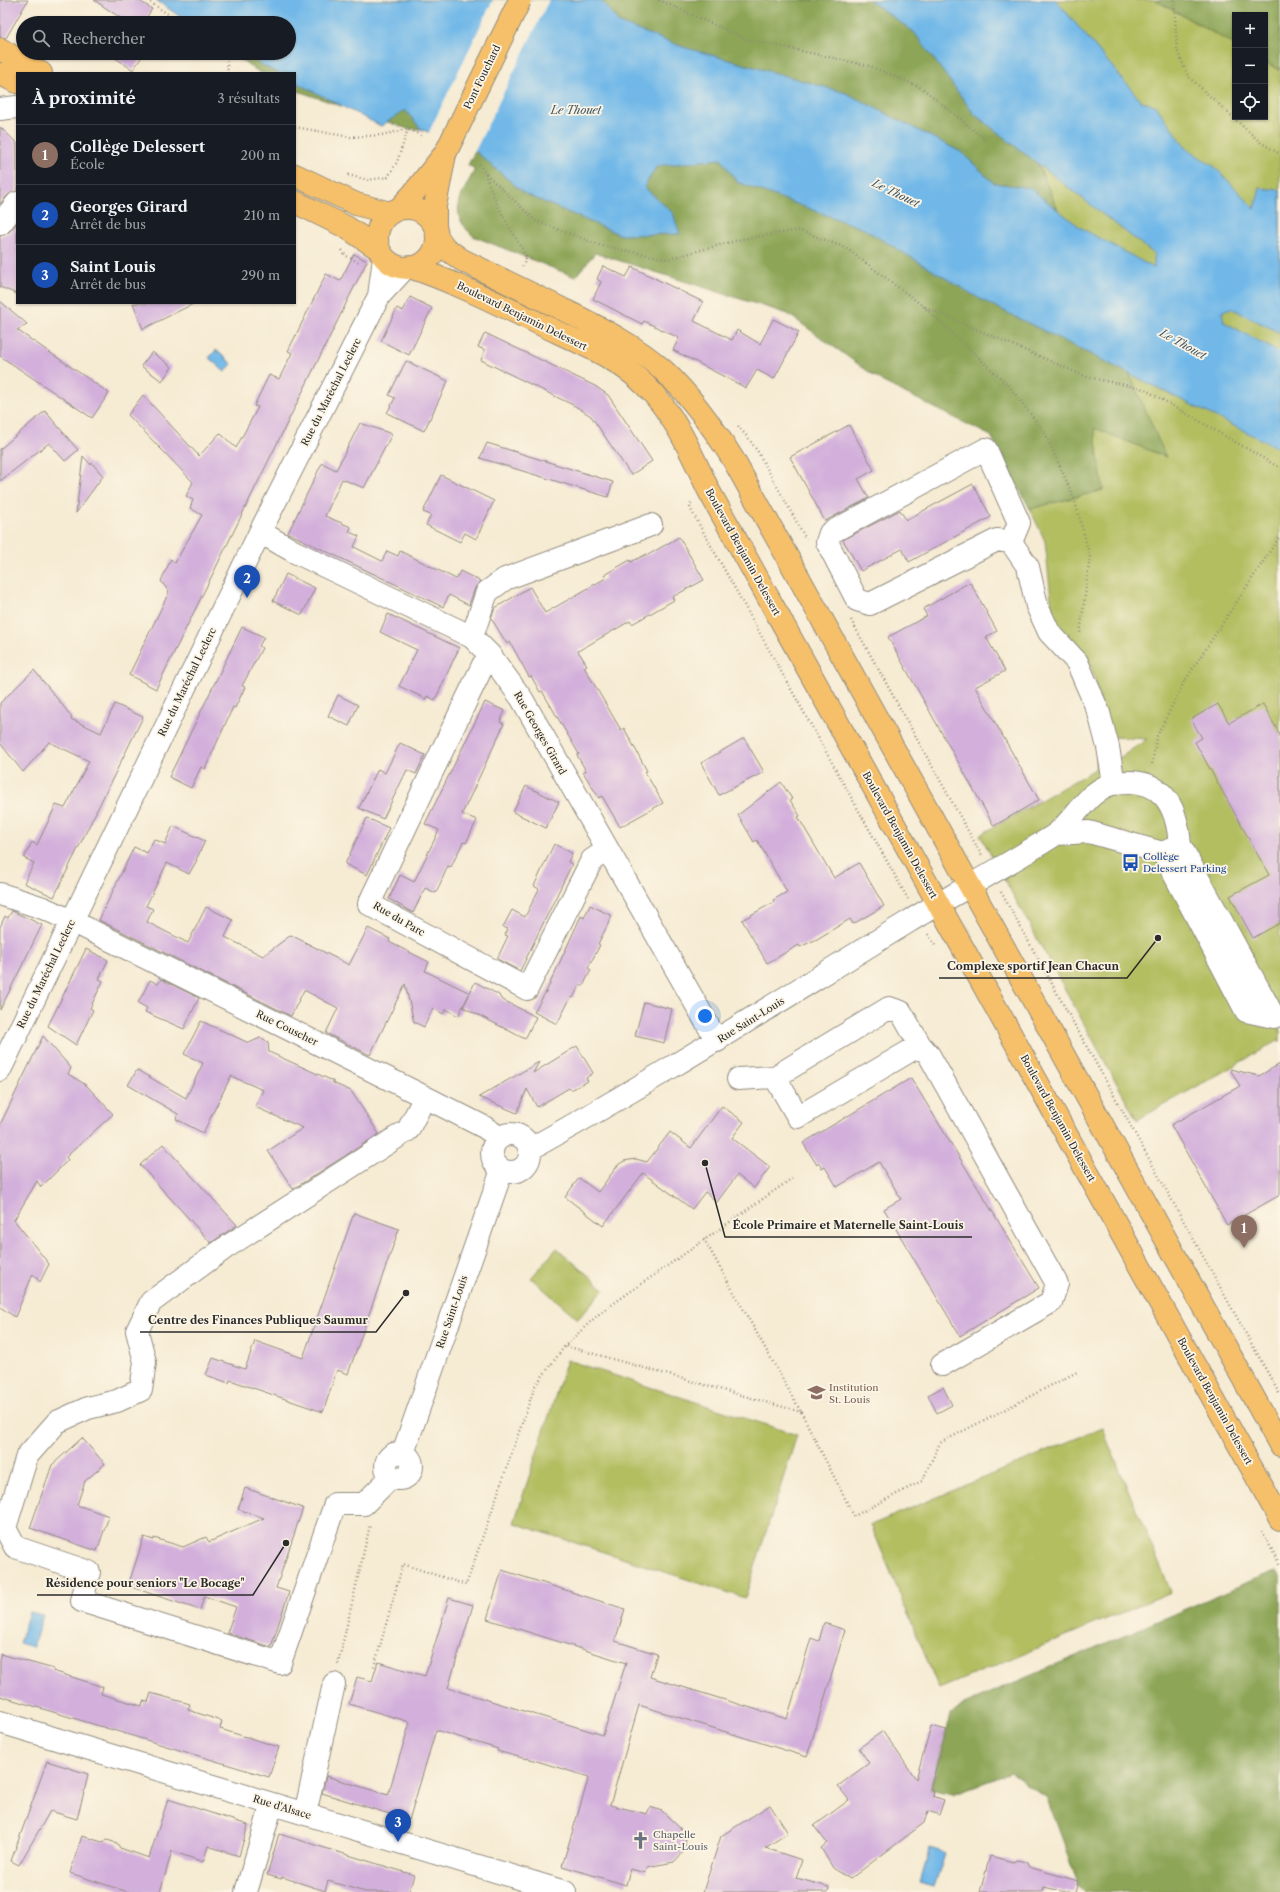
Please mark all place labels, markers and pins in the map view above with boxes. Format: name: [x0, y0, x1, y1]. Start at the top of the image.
pin: 2: [234, 565, 260, 598]
place label: Collège Delessert Parking: [1143, 850, 1227, 875]
bus stop icon: Collège Delessert Parking: [1120, 852, 1140, 872]
callout: Complexe sportif Jean Chacun: [939, 955, 1127, 978]
callout: École Primaire et Maternelle Saint-Louis: [725, 1214, 972, 1237]
pin: 1: [1231, 1215, 1257, 1248]
callout: Centre des Finances Publiques Saumur: [140, 1309, 376, 1332]
place label: Institution St. Louis: [829, 1381, 879, 1406]
school or university icon: Institution St. Louis: [806, 1383, 826, 1403]
callout: Résidence pour seniors "Le Bocage": [37, 1572, 253, 1595]
pin: 3: [385, 1809, 411, 1842]
place label: Chapelle Saint-Louis: [653, 1828, 708, 1853]
church icon: Chapelle Saint-Louis: [630, 1830, 650, 1850]

